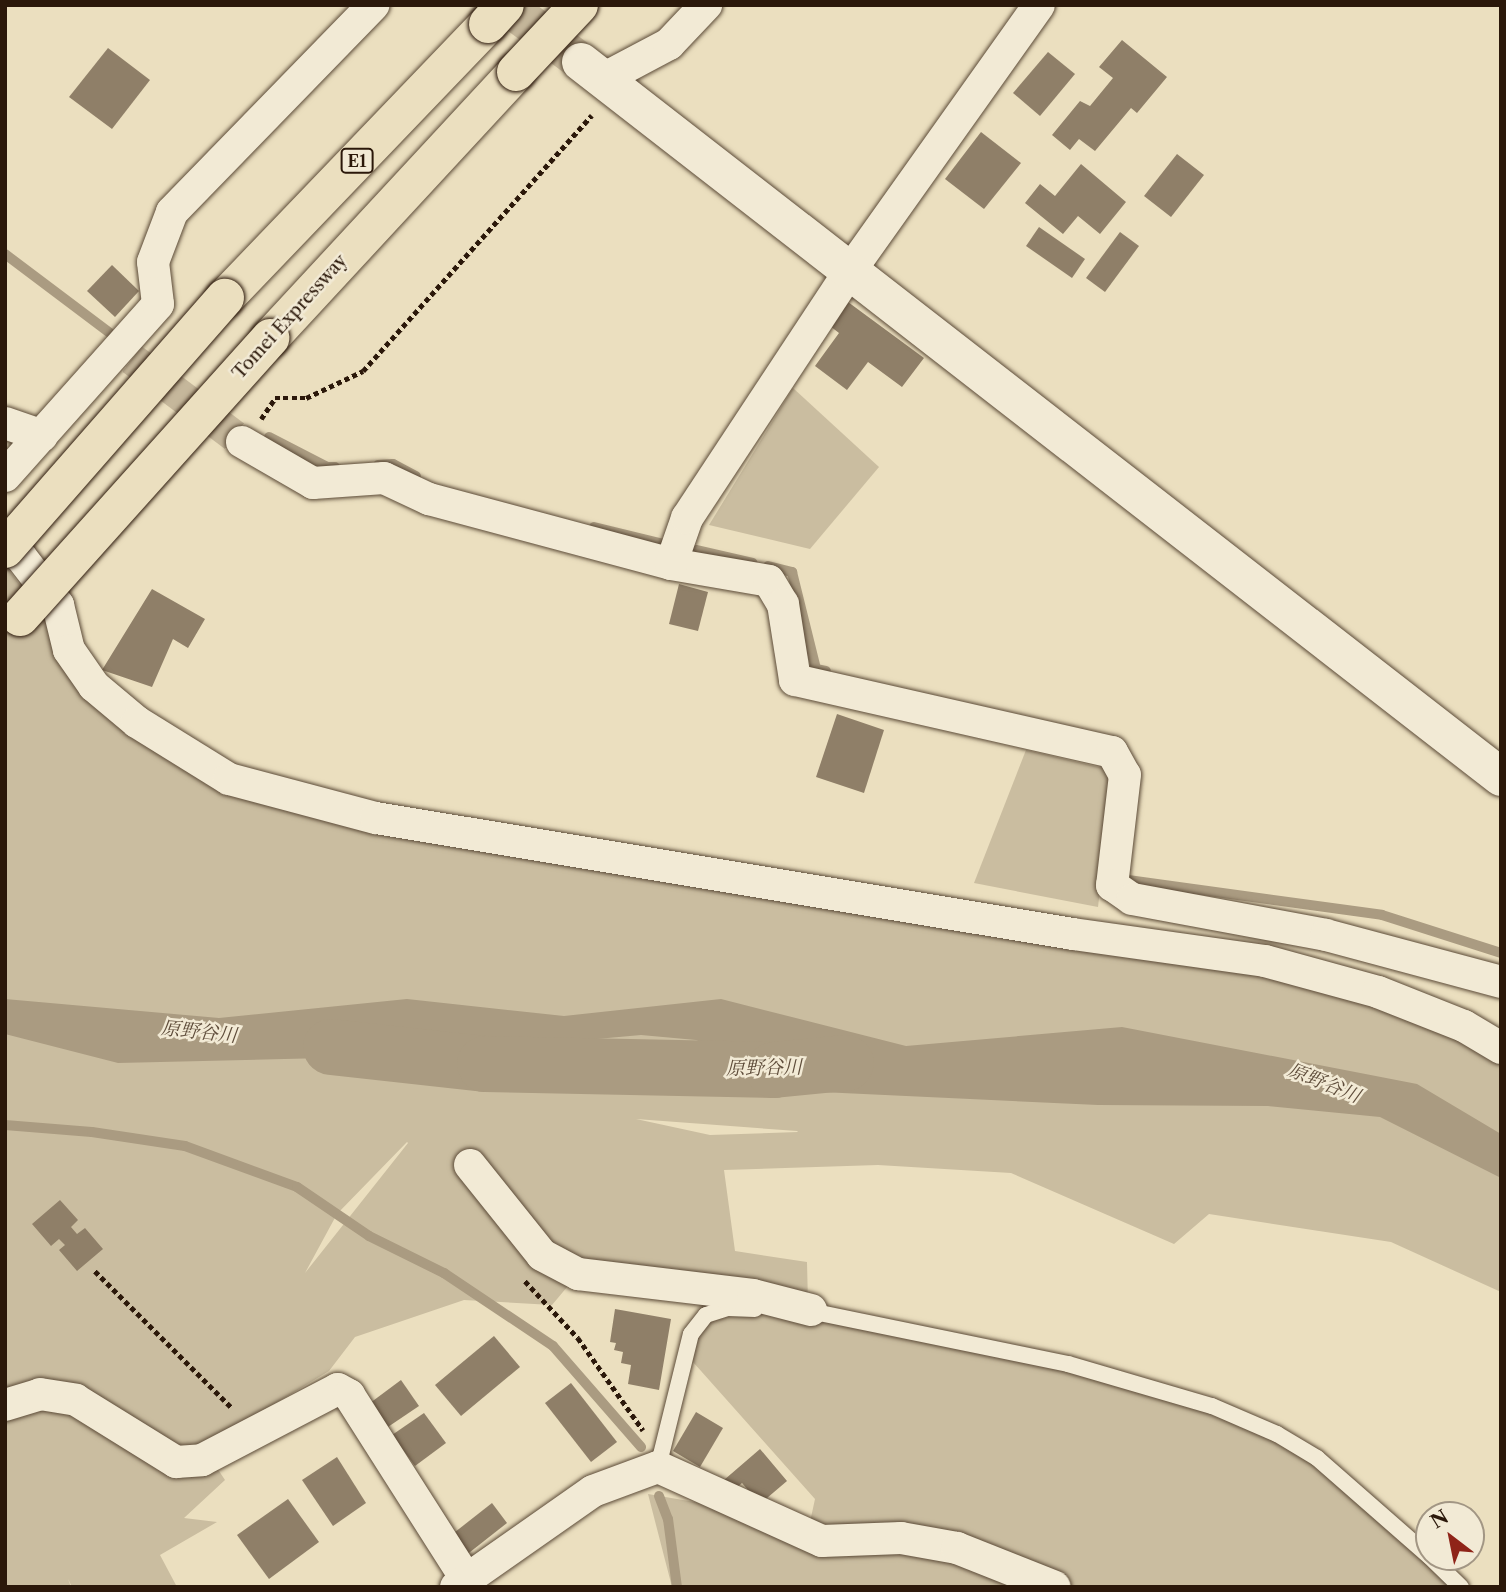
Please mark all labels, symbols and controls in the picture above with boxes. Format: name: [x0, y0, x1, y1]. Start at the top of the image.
road number: E1: [340, 148, 374, 174]
street label: Tomei Expressway: [228, 250, 352, 384]
water label: 原野谷川: [160, 1017, 238, 1047]
water label: 原野谷川: [726, 1056, 802, 1080]
water label: 原野谷川: [1284, 1058, 1364, 1108]
north arrow: [1415, 1501, 1485, 1571]
text: N: [1427, 1505, 1453, 1534]

